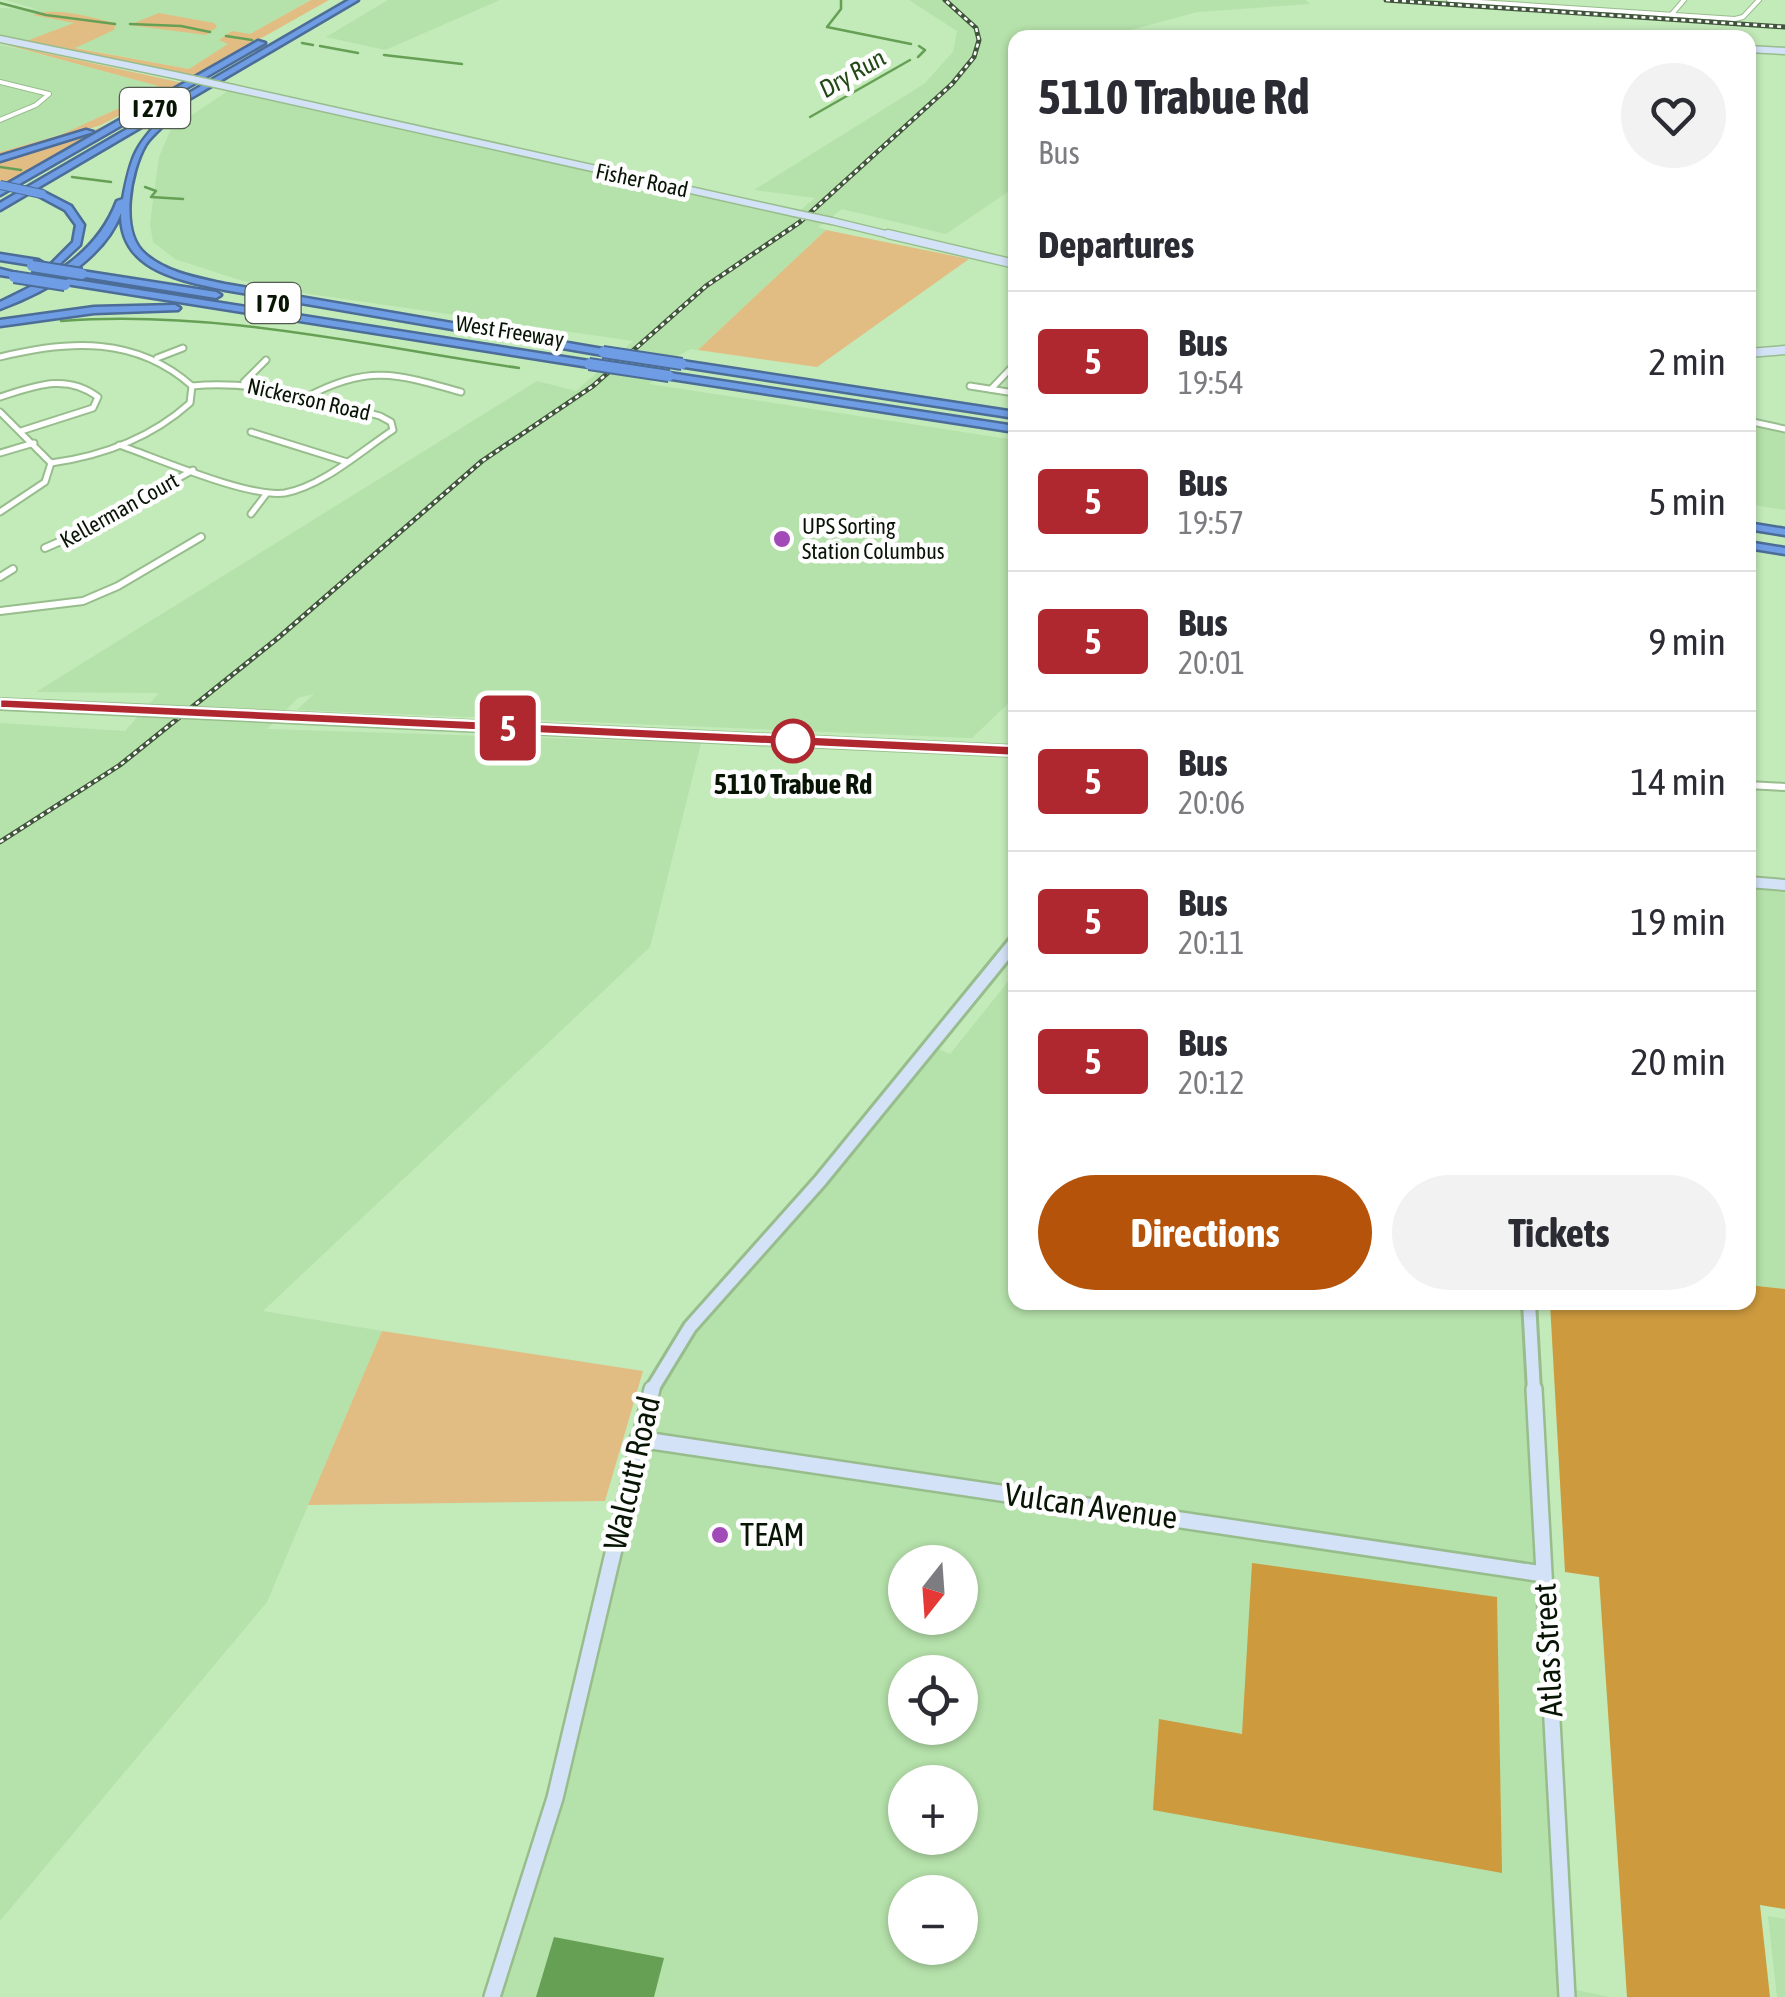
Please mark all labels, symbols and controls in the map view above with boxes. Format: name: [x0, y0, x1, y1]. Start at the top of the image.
water label: Dry Run: [814, 43, 890, 103]
button: heart: [1621, 63, 1726, 168]
text: 5110 Trabue Rd: [1038, 69, 1310, 124]
road number: I 270: [120, 88, 190, 128]
text: Bus: [1038, 134, 1080, 171]
street label: Fisher Road: [593, 158, 691, 202]
text: Departures: [1038, 223, 1194, 266]
road number: I 70: [246, 283, 300, 323]
street label: West Freeway: [454, 310, 566, 352]
text: Bus: [1178, 321, 1228, 364]
text: 2 min: [1648, 340, 1726, 383]
text: 5: [1085, 341, 1101, 381]
text: 19:54: [1178, 364, 1244, 401]
street label: Nickerson Road: [245, 372, 373, 426]
text: Bus: [1178, 461, 1228, 504]
street label: Kellerman Court: [55, 467, 183, 553]
text: 5 min: [1648, 480, 1726, 523]
text: 5: [1085, 481, 1101, 521]
text: 19:57: [1178, 504, 1244, 541]
place label: UPS Sorting Station Columbus: [802, 513, 945, 564]
marker: UPS Sorting Station Columbus: [771, 528, 793, 550]
text: Bus: [1178, 601, 1228, 644]
text: 9 min: [1648, 620, 1726, 663]
text: 5: [1085, 621, 1101, 661]
text: 20:01: [1178, 644, 1245, 681]
line badge: 5: [476, 696, 540, 760]
text: 5: [500, 708, 516, 748]
marker: 5110 Trabue Rd: [772, 720, 814, 762]
text: Bus: [1178, 741, 1228, 784]
text: 14 min: [1631, 760, 1726, 803]
text: 5: [1085, 761, 1101, 801]
place label: 5110 Trabue Rd: [714, 768, 872, 800]
text: 20:06: [1178, 784, 1245, 821]
text: Bus: [1178, 881, 1228, 924]
text: 19 min: [1631, 900, 1726, 943]
text: 5: [1085, 901, 1101, 941]
text: 20:11: [1178, 924, 1245, 961]
text: Bus: [1178, 1021, 1228, 1064]
text: 20 min: [1631, 1040, 1726, 1083]
text: 5: [1085, 1041, 1101, 1081]
text: 20:12: [1178, 1064, 1245, 1101]
button: Directions: [1038, 1175, 1372, 1290]
button: Tickets: [1392, 1175, 1726, 1290]
street label: Walcutt Road: [596, 1392, 667, 1553]
street label: Vulcan Avenue: [1002, 1475, 1180, 1536]
place label: TEAM: [740, 1516, 805, 1553]
marker: TEAM: [709, 1524, 731, 1546]
north arrow: [888, 1545, 978, 1635]
map controls: [888, 1545, 978, 1965]
street label: Atlas Street: [1526, 1582, 1569, 1718]
button: locate: [888, 1655, 978, 1745]
button: +: [888, 1765, 978, 1855]
button: −: [888, 1875, 978, 1965]

